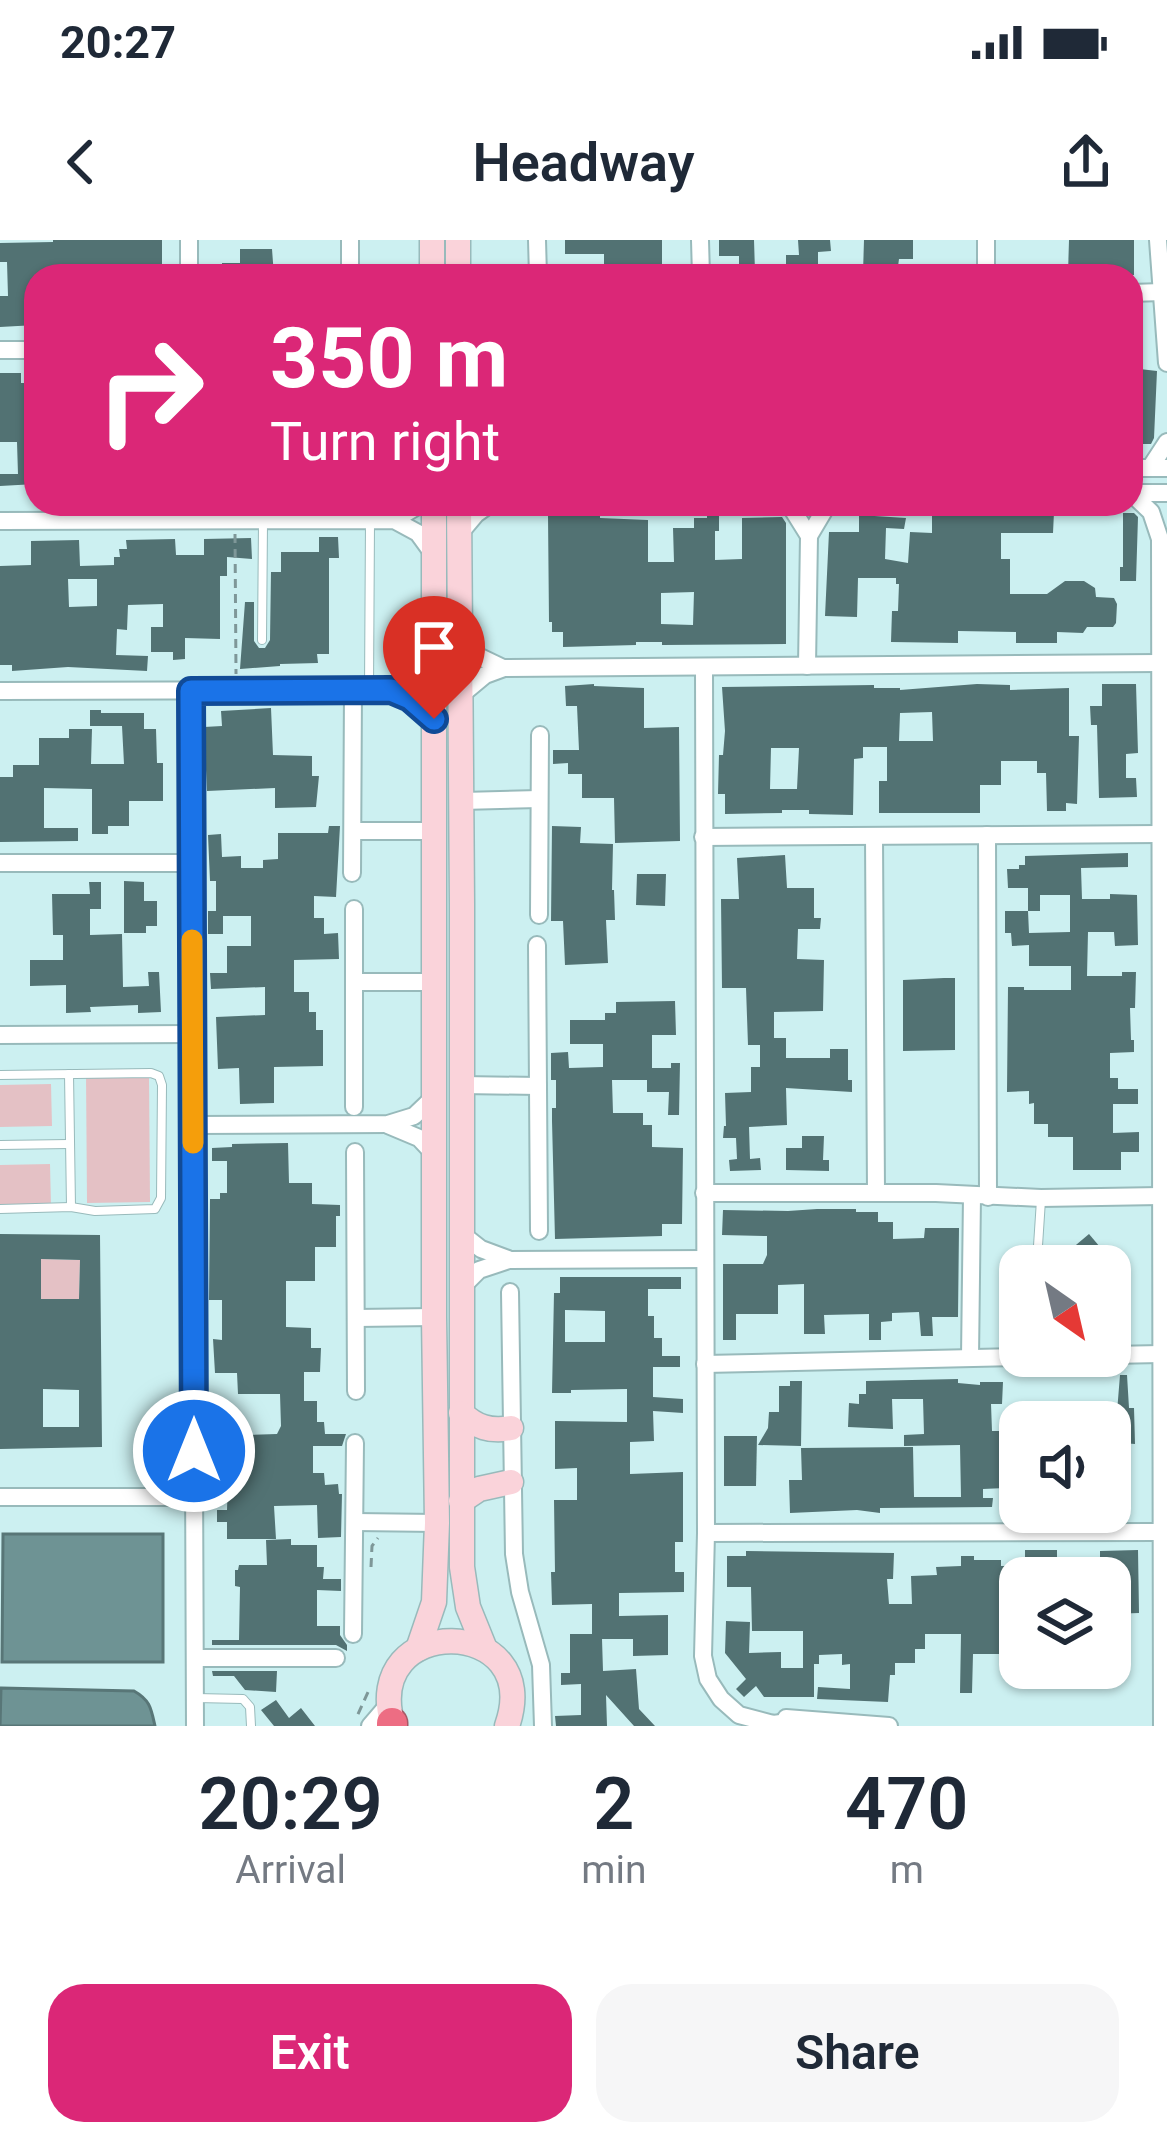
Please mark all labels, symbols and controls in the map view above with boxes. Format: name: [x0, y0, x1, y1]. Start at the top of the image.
text: 20:27: [60, 16, 176, 69]
icon: back: [48, 129, 114, 195]
icon: share: [1053, 129, 1119, 195]
text: Headway: [473, 131, 695, 194]
text: 350 m: [270, 309, 508, 408]
icon: right: [72, 312, 228, 468]
text: Turn right: [270, 410, 500, 473]
pin: [383, 596, 485, 719]
icon: arrive: [401, 614, 467, 680]
north arrow: [999, 1245, 1131, 1377]
map controls: [999, 1245, 1131, 1689]
position arrow: [131, 1388, 257, 1514]
button: sound: [999, 1401, 1131, 1533]
button: layers: [999, 1557, 1131, 1689]
text: 20:29: [199, 1762, 383, 1847]
text: 2: [593, 1762, 634, 1847]
text: 470: [845, 1762, 968, 1847]
text: Arrival: [235, 1847, 346, 1893]
text: min: [581, 1847, 646, 1893]
text: m: [890, 1847, 924, 1893]
button: Exit: [48, 1984, 572, 2122]
button: Share: [596, 1984, 1119, 2122]

